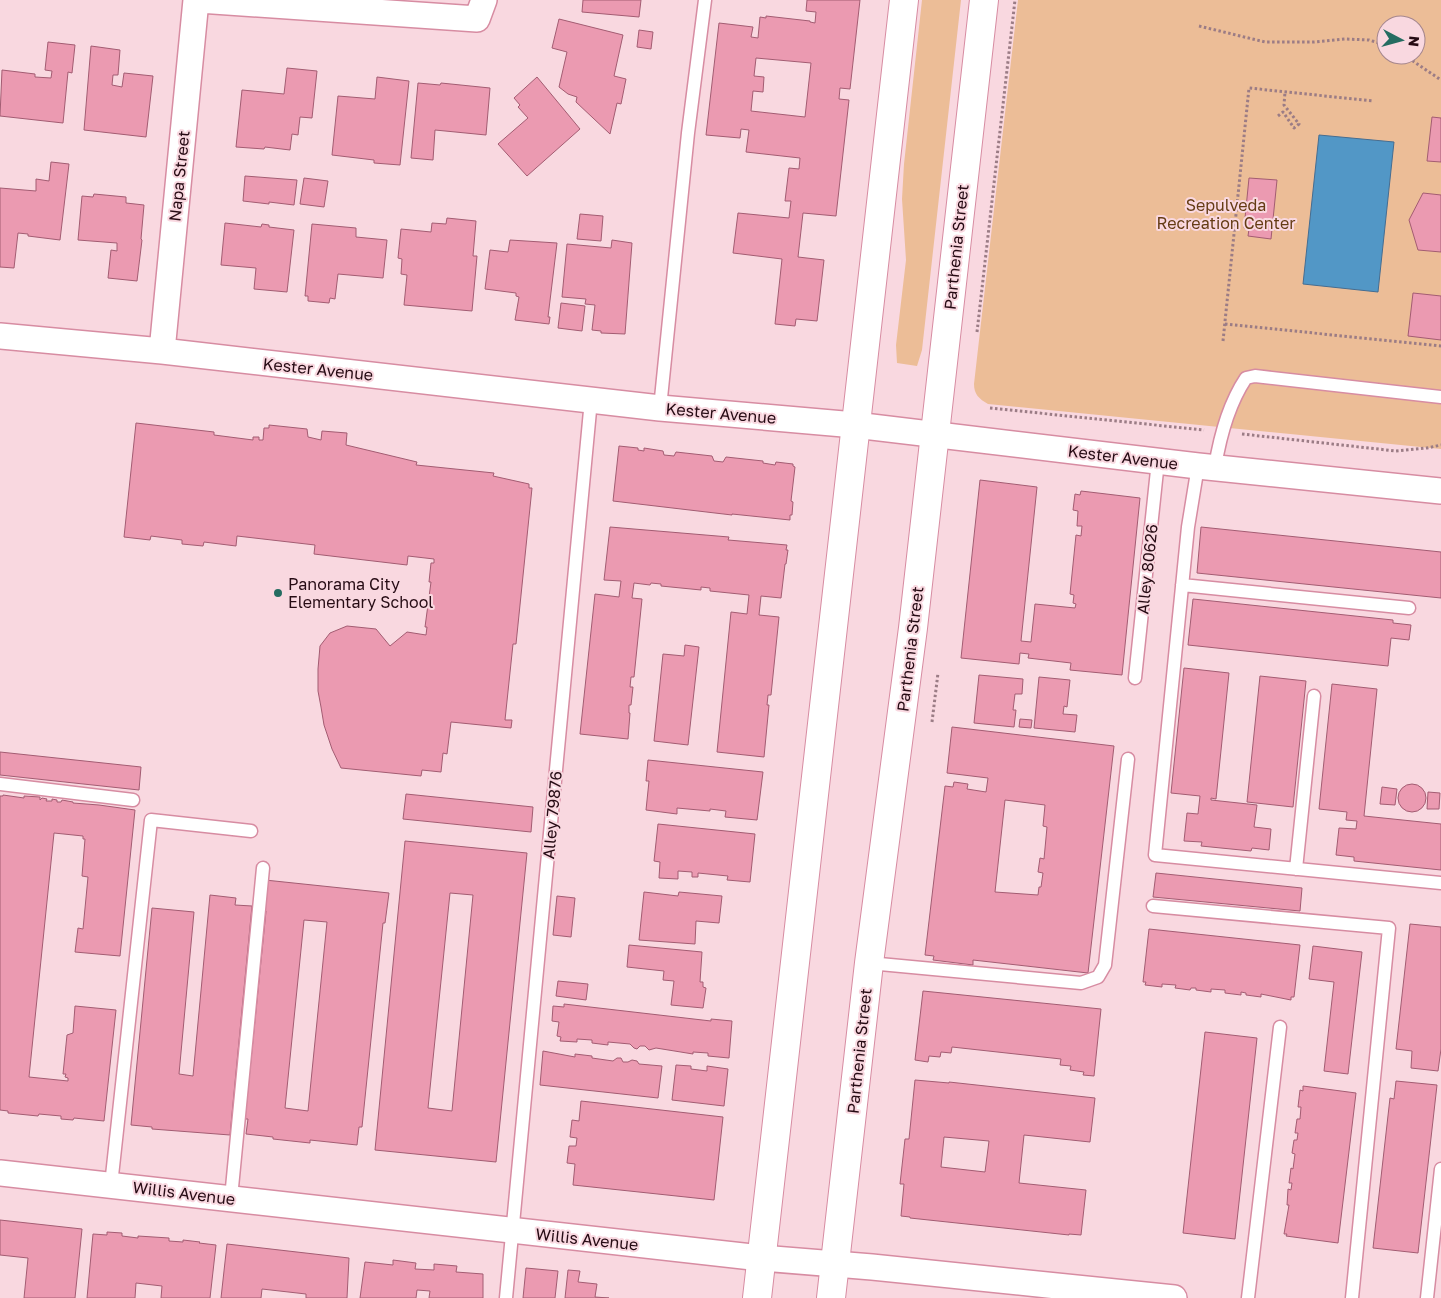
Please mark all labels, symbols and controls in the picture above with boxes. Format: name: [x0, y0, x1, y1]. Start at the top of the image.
north arrow: [1376, 15, 1426, 65]
text: N: [1405, 35, 1423, 48]
street label: Napa Street: [164, 129, 194, 223]
street label: Parthenia Street: [939, 183, 973, 311]
park label: Sepulveda Recreation Center: [1157, 195, 1295, 233]
street label: Kester Avenue: [262, 353, 374, 385]
street label: Kester Avenue: [665, 398, 777, 428]
street label: Kester Avenue: [1067, 440, 1179, 474]
street label: Alley 80626: [1132, 523, 1162, 615]
place label: Panorama City Elementary School: [288, 574, 433, 612]
street label: Parthenia Street: [892, 585, 928, 713]
marker: Panorama City Elementary School: [272, 587, 284, 599]
street label: Alley 79876: [538, 770, 566, 860]
street label: Parthenia Street: [842, 987, 876, 1115]
street label: Willis Avenue: [132, 1177, 236, 1209]
street label: Willis Avenue: [535, 1224, 639, 1254]

